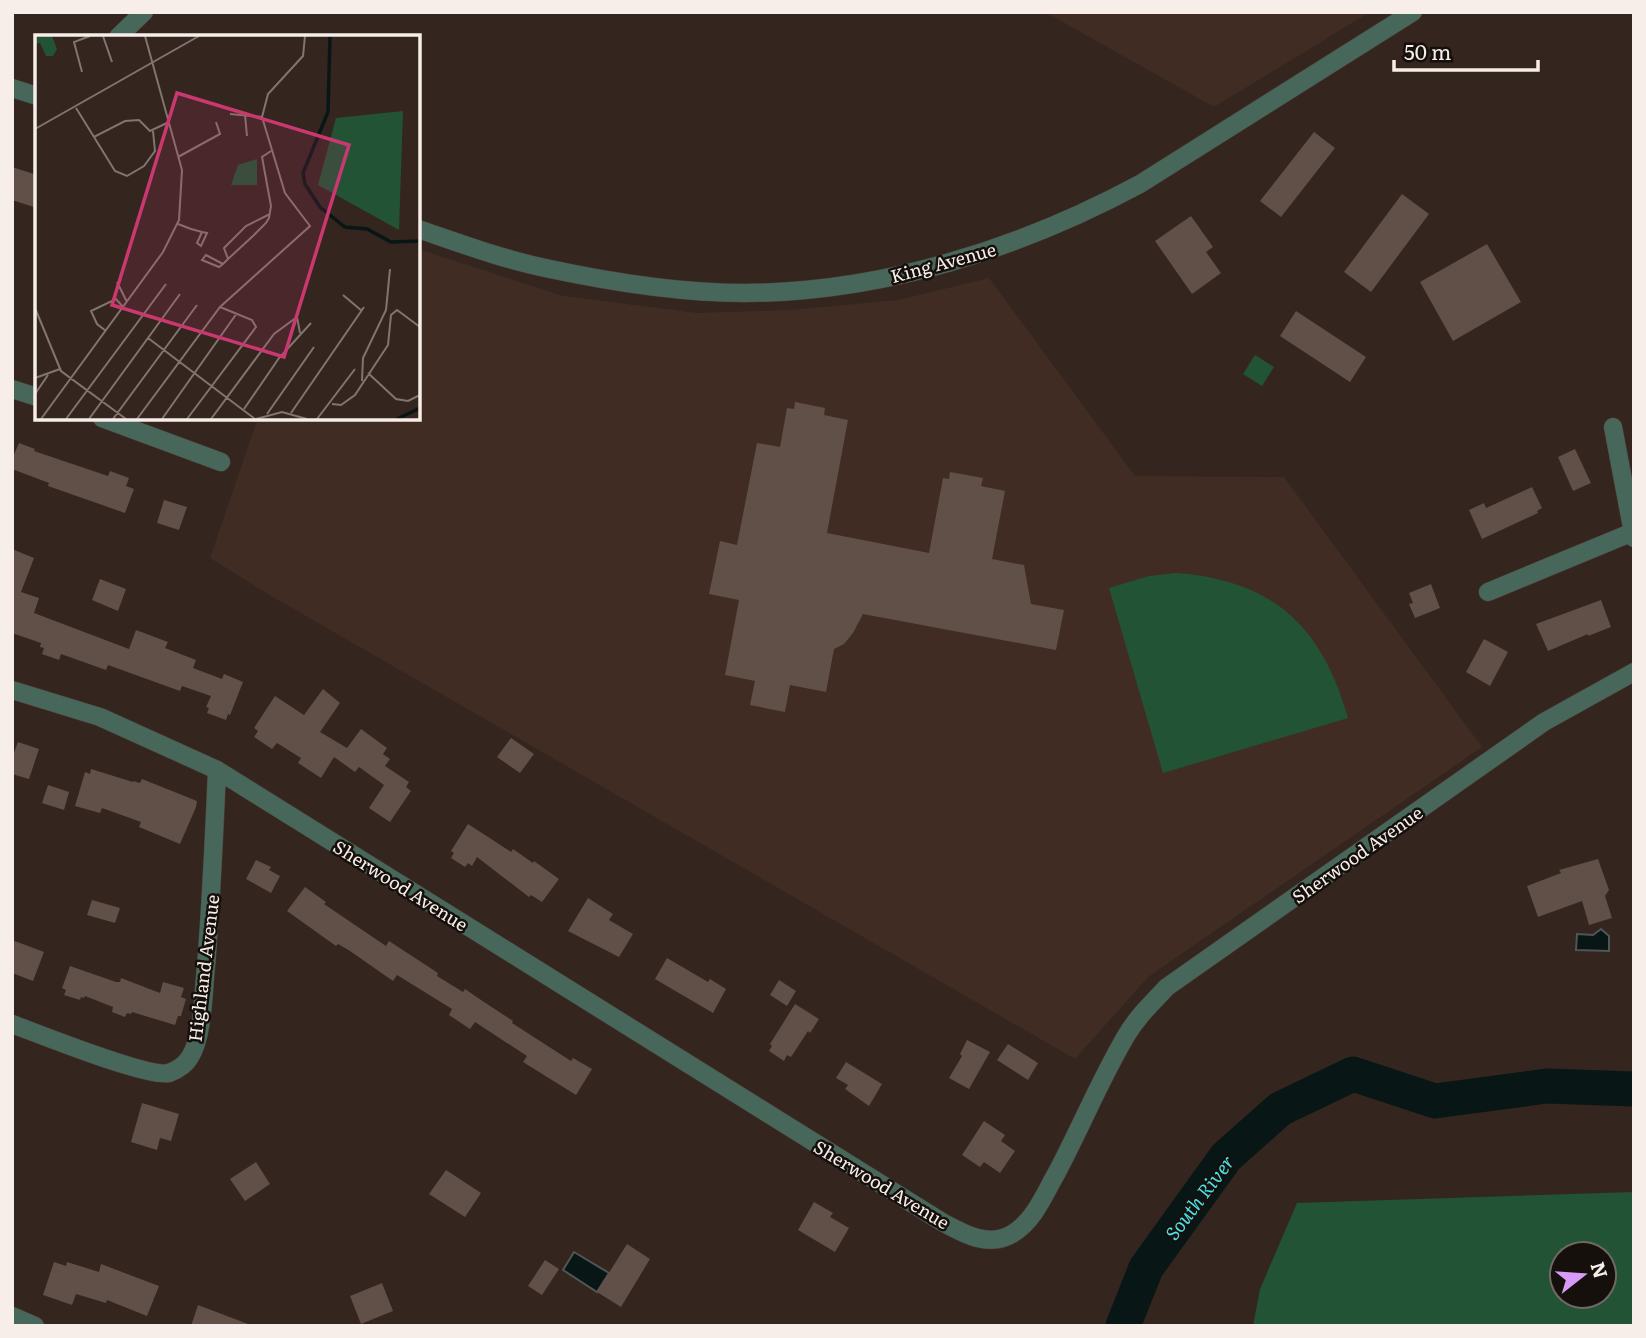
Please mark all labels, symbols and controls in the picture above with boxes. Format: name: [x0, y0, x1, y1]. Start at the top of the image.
scale bar: [1394, 28, 1538, 72]
inset map: [35, 35, 420, 420]
text: 50 m: [1404, 35, 1451, 66]
street label: King Avenue: [887, 235, 999, 289]
street label: Sherwood Avenue: [1286, 799, 1428, 909]
street label: Sherwood Avenue: [328, 833, 474, 937]
street label: Highland Avenue: [181, 893, 225, 1043]
street label: Sherwood Avenue: [809, 1133, 955, 1235]
water label: South River: [1158, 1149, 1240, 1245]
north arrow: [1548, 1240, 1618, 1310]
text: N: [1584, 1258, 1616, 1282]

